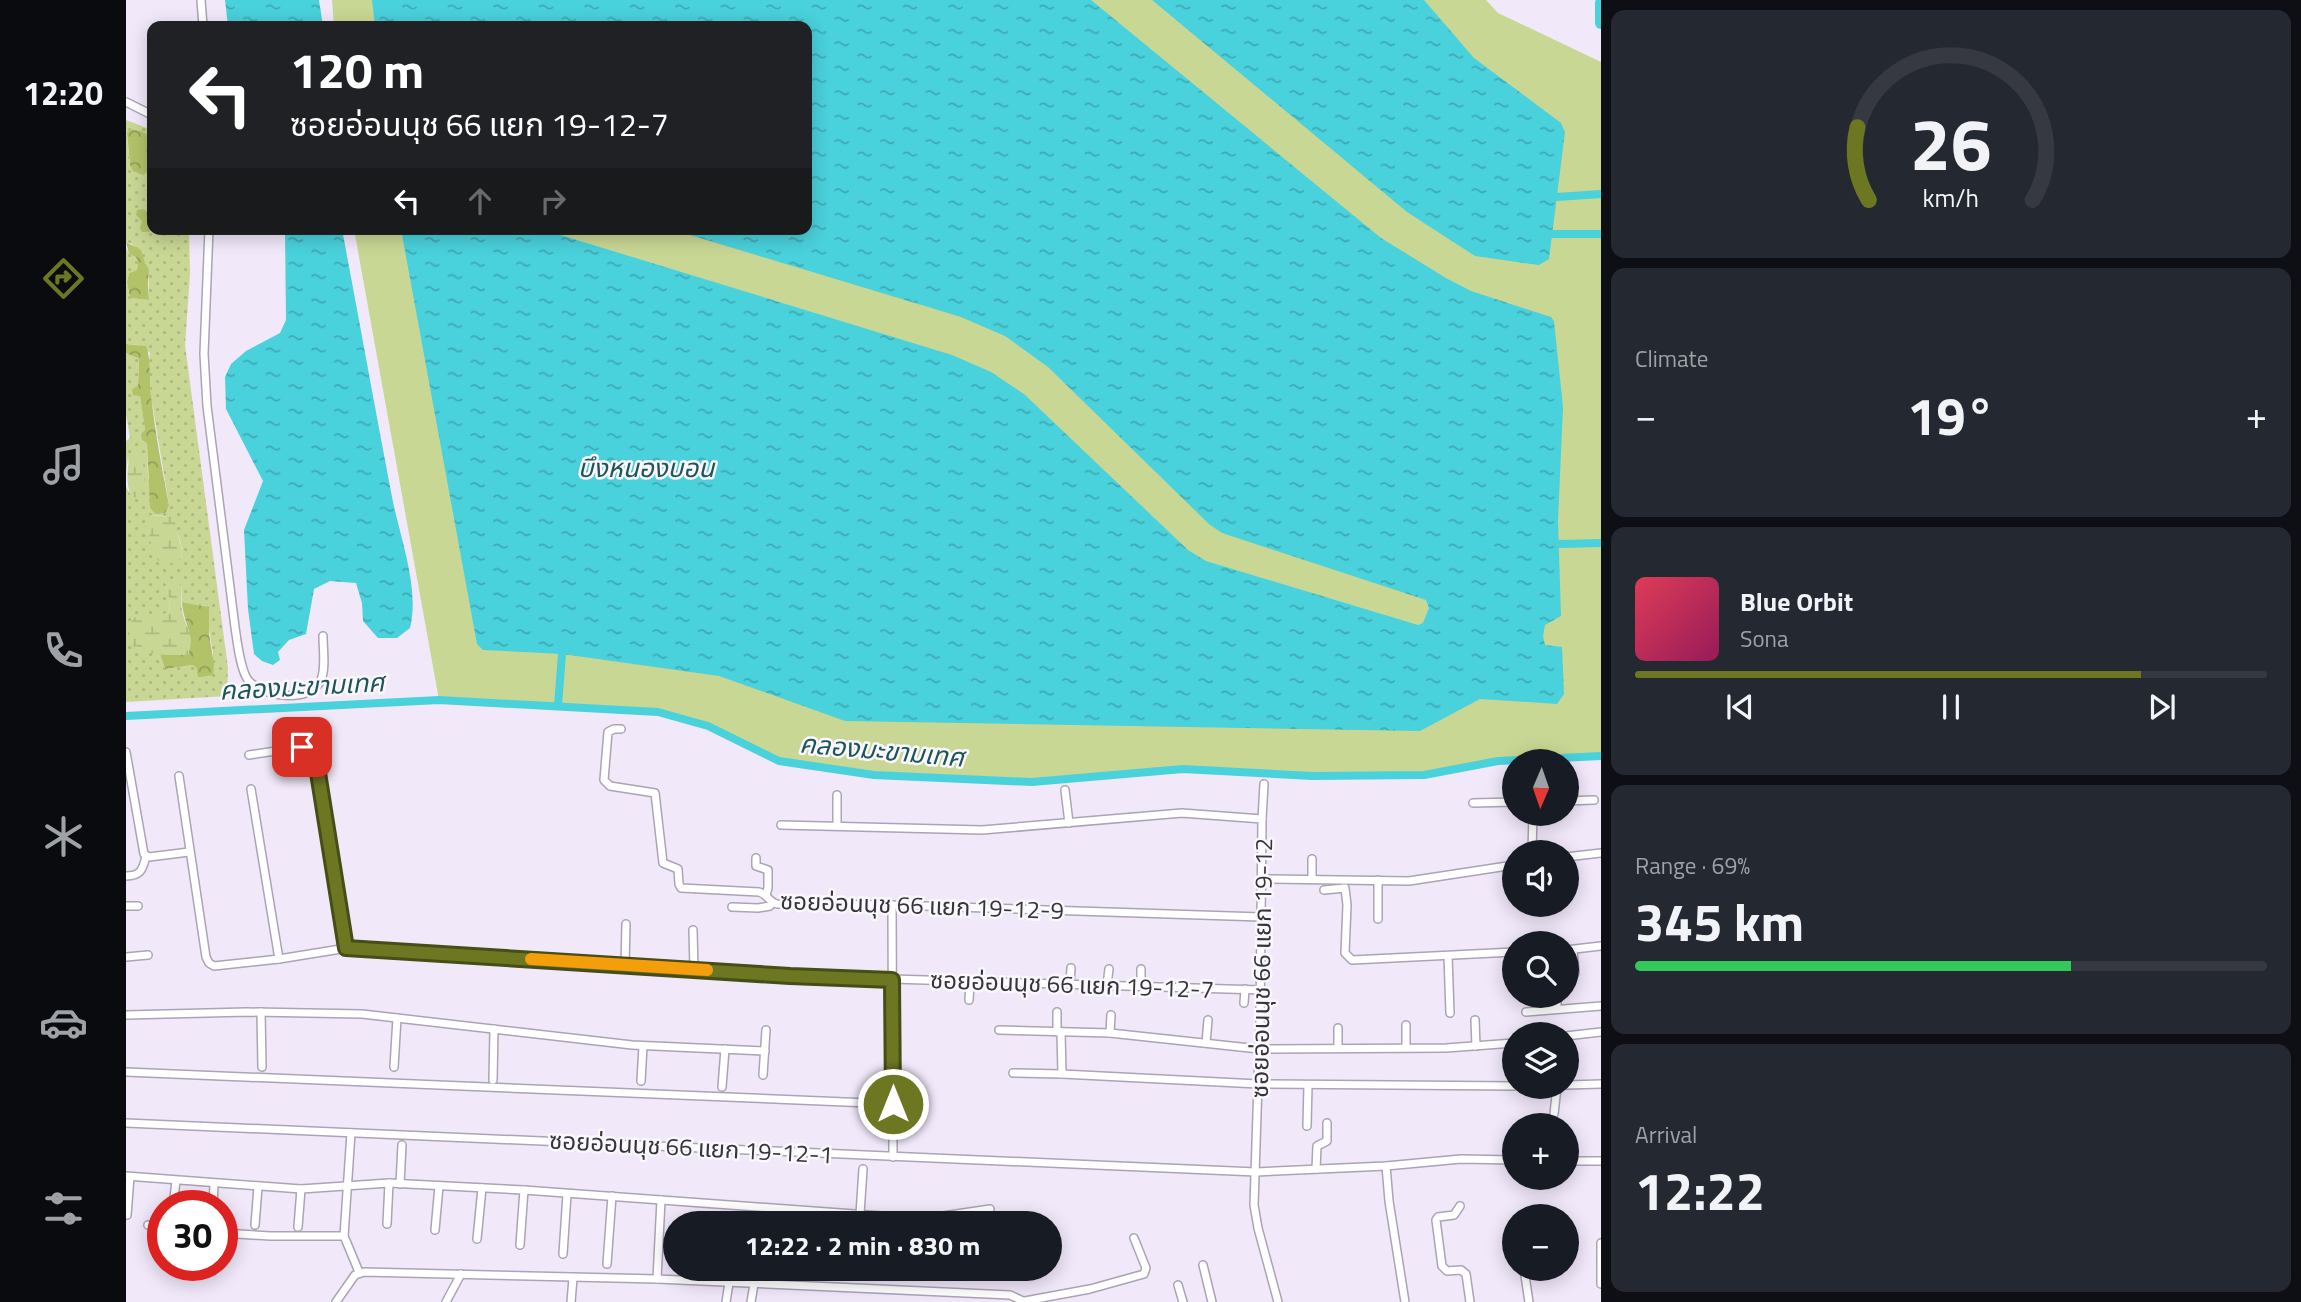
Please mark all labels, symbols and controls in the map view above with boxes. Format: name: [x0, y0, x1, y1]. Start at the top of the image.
text: 120 m: [290, 32, 424, 107]
icon: left: [175, 49, 266, 140]
text: 12:20: [23, 69, 103, 117]
text: 26: [1910, 89, 1992, 199]
text: ซอยอ่อนนุช 66 แยก 19-12-7: [290, 100, 669, 148]
text: km/h: [1923, 179, 1979, 217]
icon: left: [388, 182, 426, 220]
icon: ahead: [461, 182, 499, 220]
icon: right: [534, 182, 572, 220]
icon: directions: [39, 254, 88, 303]
text: Climate: [1635, 341, 1708, 376]
text: 19°: [1907, 376, 1995, 455]
text: −: [1635, 386, 1656, 444]
text: +: [2246, 386, 2267, 444]
icon: music: [39, 440, 88, 489]
water label: บึงหนองบอน: [578, 448, 716, 487]
text: Blue Orbit: [1740, 582, 1853, 621]
text: Sona: [1740, 621, 1788, 656]
icon: phone: [39, 626, 88, 675]
water label: คลองมะขามเทศ: [219, 662, 388, 710]
icon: previous: [1721, 688, 1759, 726]
icon: pause: [1932, 688, 1970, 726]
icon: next: [2143, 688, 2181, 726]
pin: [272, 717, 332, 777]
water label: คลองมะขามเทศ: [798, 723, 969, 777]
icon: arrive: [283, 728, 321, 766]
north arrow: [1502, 749, 1578, 826]
map controls: [1502, 749, 1579, 1281]
icon: climate: [39, 812, 88, 861]
street label: ซอยอ่อนนุช 66 แยก 19-12: [1241, 838, 1281, 1098]
button: sound: [1502, 840, 1579, 917]
text: Range · 69%: [1635, 848, 1750, 883]
street label: ซอยอ่อนนุช 66 แยก 19-12-9: [779, 882, 1065, 928]
text: 345 km: [1635, 882, 1804, 961]
button: search: [1502, 931, 1579, 1008]
street label: ซอยอ่อนนุช 66 แยก 19-12-7: [929, 961, 1215, 1007]
icon: car: [39, 998, 88, 1047]
button: layers: [1502, 1022, 1579, 1099]
position arrow: [856, 1067, 930, 1141]
button: +: [1502, 1113, 1579, 1190]
text: Arrival: [1635, 1117, 1697, 1152]
street label: ซอยอ่อนนุช 66 แยก 19-12-1: [548, 1122, 834, 1172]
text: 12:22: [1635, 1151, 1765, 1230]
icon: filters: [39, 1184, 88, 1233]
speed limit sign: 30: [147, 1190, 238, 1281]
button: −: [1502, 1204, 1579, 1281]
text: 12:22 · 2 min · 830 m: [745, 1226, 980, 1265]

